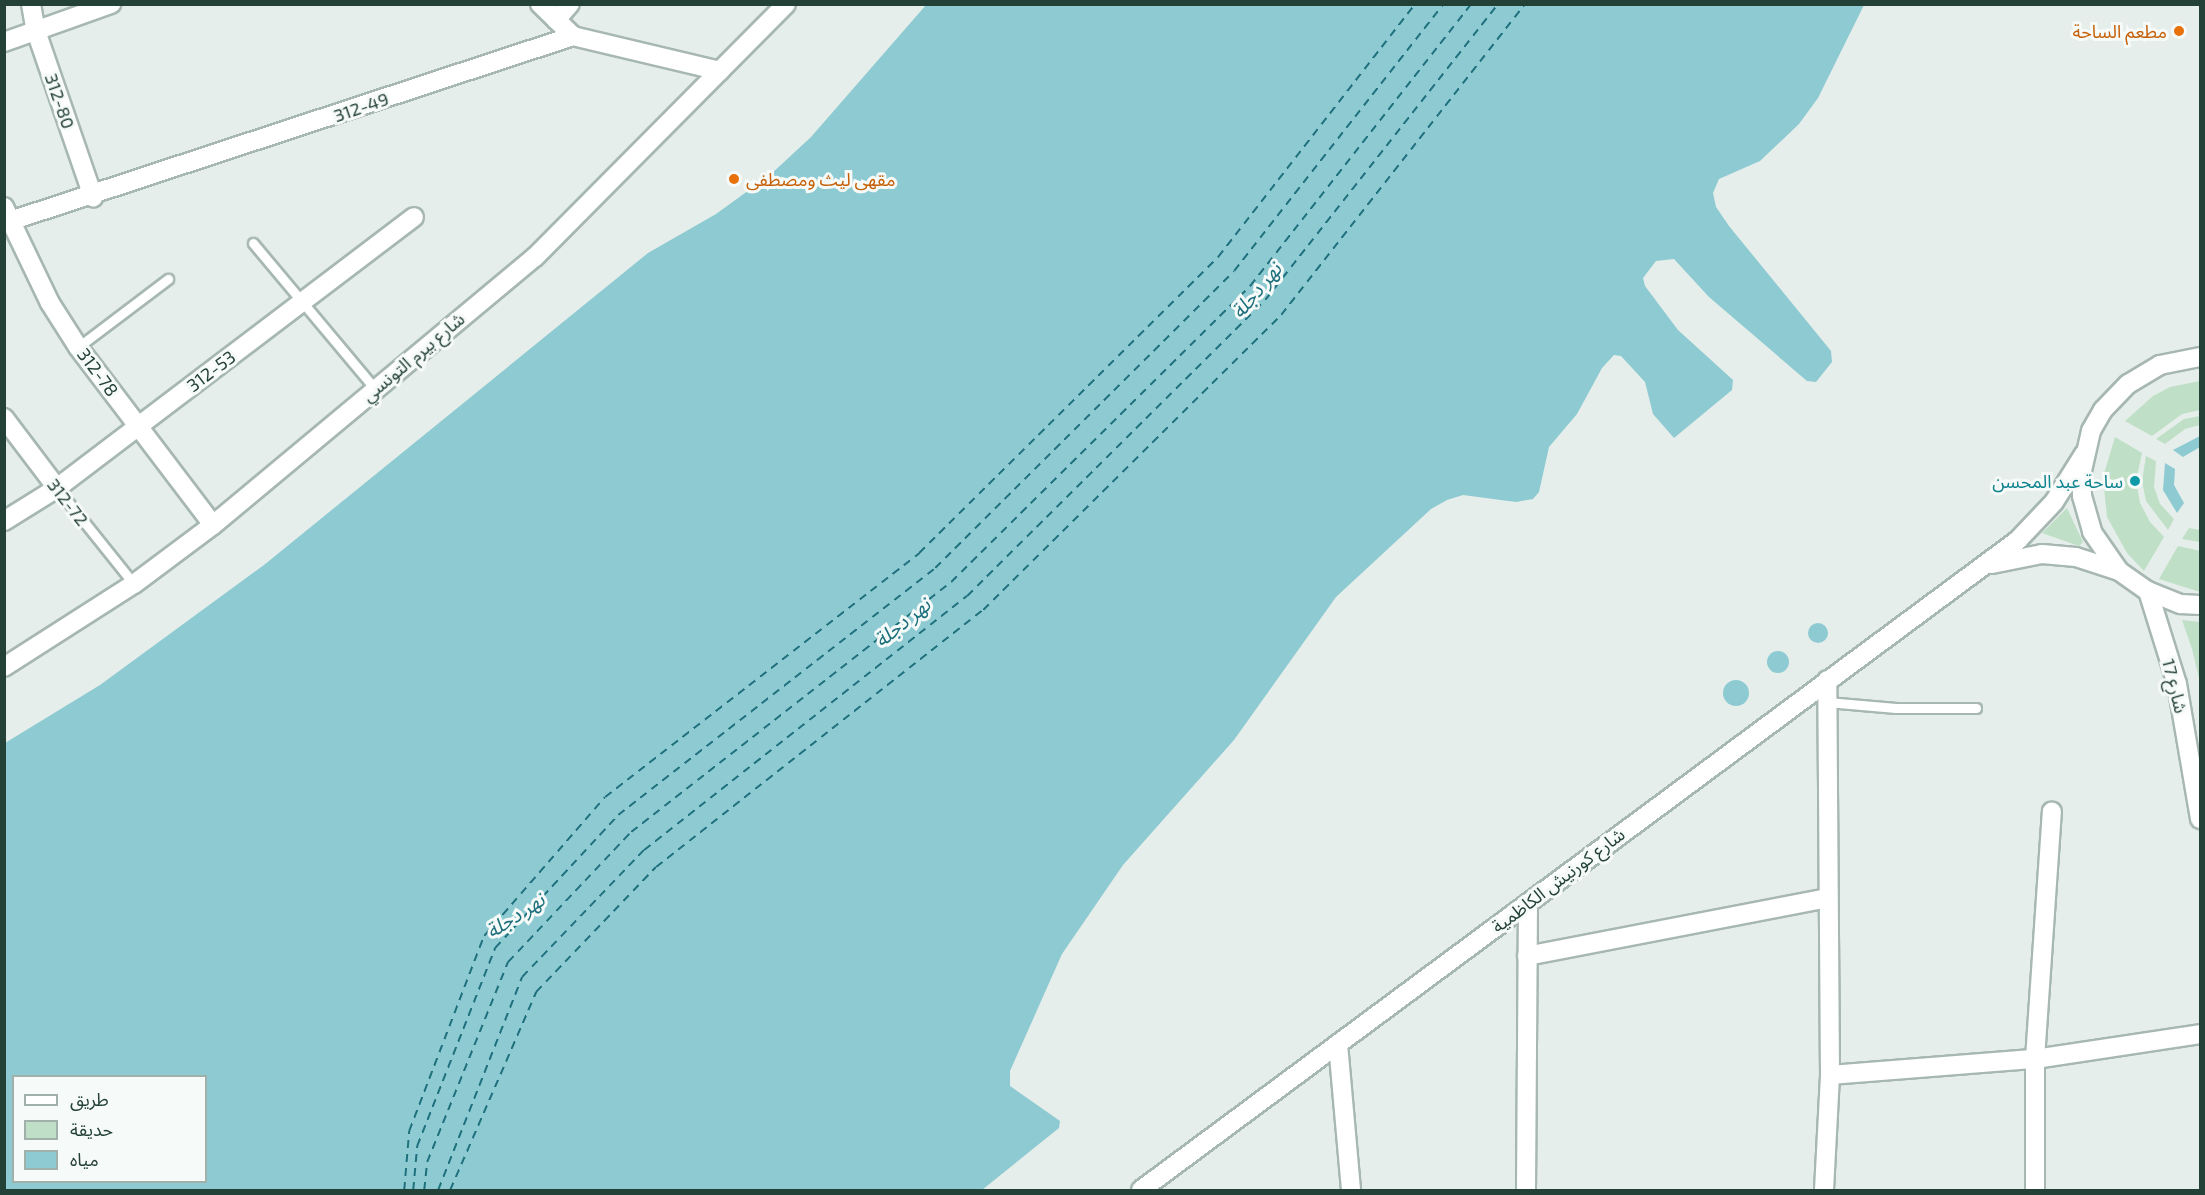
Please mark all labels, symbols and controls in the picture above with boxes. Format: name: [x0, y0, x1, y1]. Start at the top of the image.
place label: مطعم الساحة: [2072, 20, 2167, 42]
marker: مطعم الساحة: [2172, 24, 2186, 38]
street label: 312-80: [40, 70, 80, 132]
street label: 312-49: [331, 88, 391, 126]
place label: مقهى ليث ومصطفى: [746, 168, 895, 190]
marker: مقهى ليث ومصطفى: [727, 172, 741, 186]
water label: نهر دجلة: [1226, 257, 1286, 323]
street label: شارع بيرم التونسي: [357, 308, 469, 406]
street label: 312-78: [73, 344, 123, 400]
street label: 312-53: [183, 346, 239, 396]
place label: ساحة عبد المحسن: [1992, 470, 2123, 492]
street label: 312-72: [43, 474, 93, 530]
marker: ساحة عبد المحسن: [2128, 474, 2142, 488]
water label: نهر دجلة: [869, 592, 935, 652]
street label: شارع 17: [2158, 656, 2192, 716]
street label: شارع كورنيش الكاظمية: [1487, 823, 1629, 937]
water label: نهر دجلة: [481, 887, 549, 943]
legend: [12, 1075, 207, 1183]
text: طريق: [70, 1088, 109, 1110]
text: حديقة: [70, 1118, 113, 1140]
text: مياه: [70, 1148, 99, 1170]

